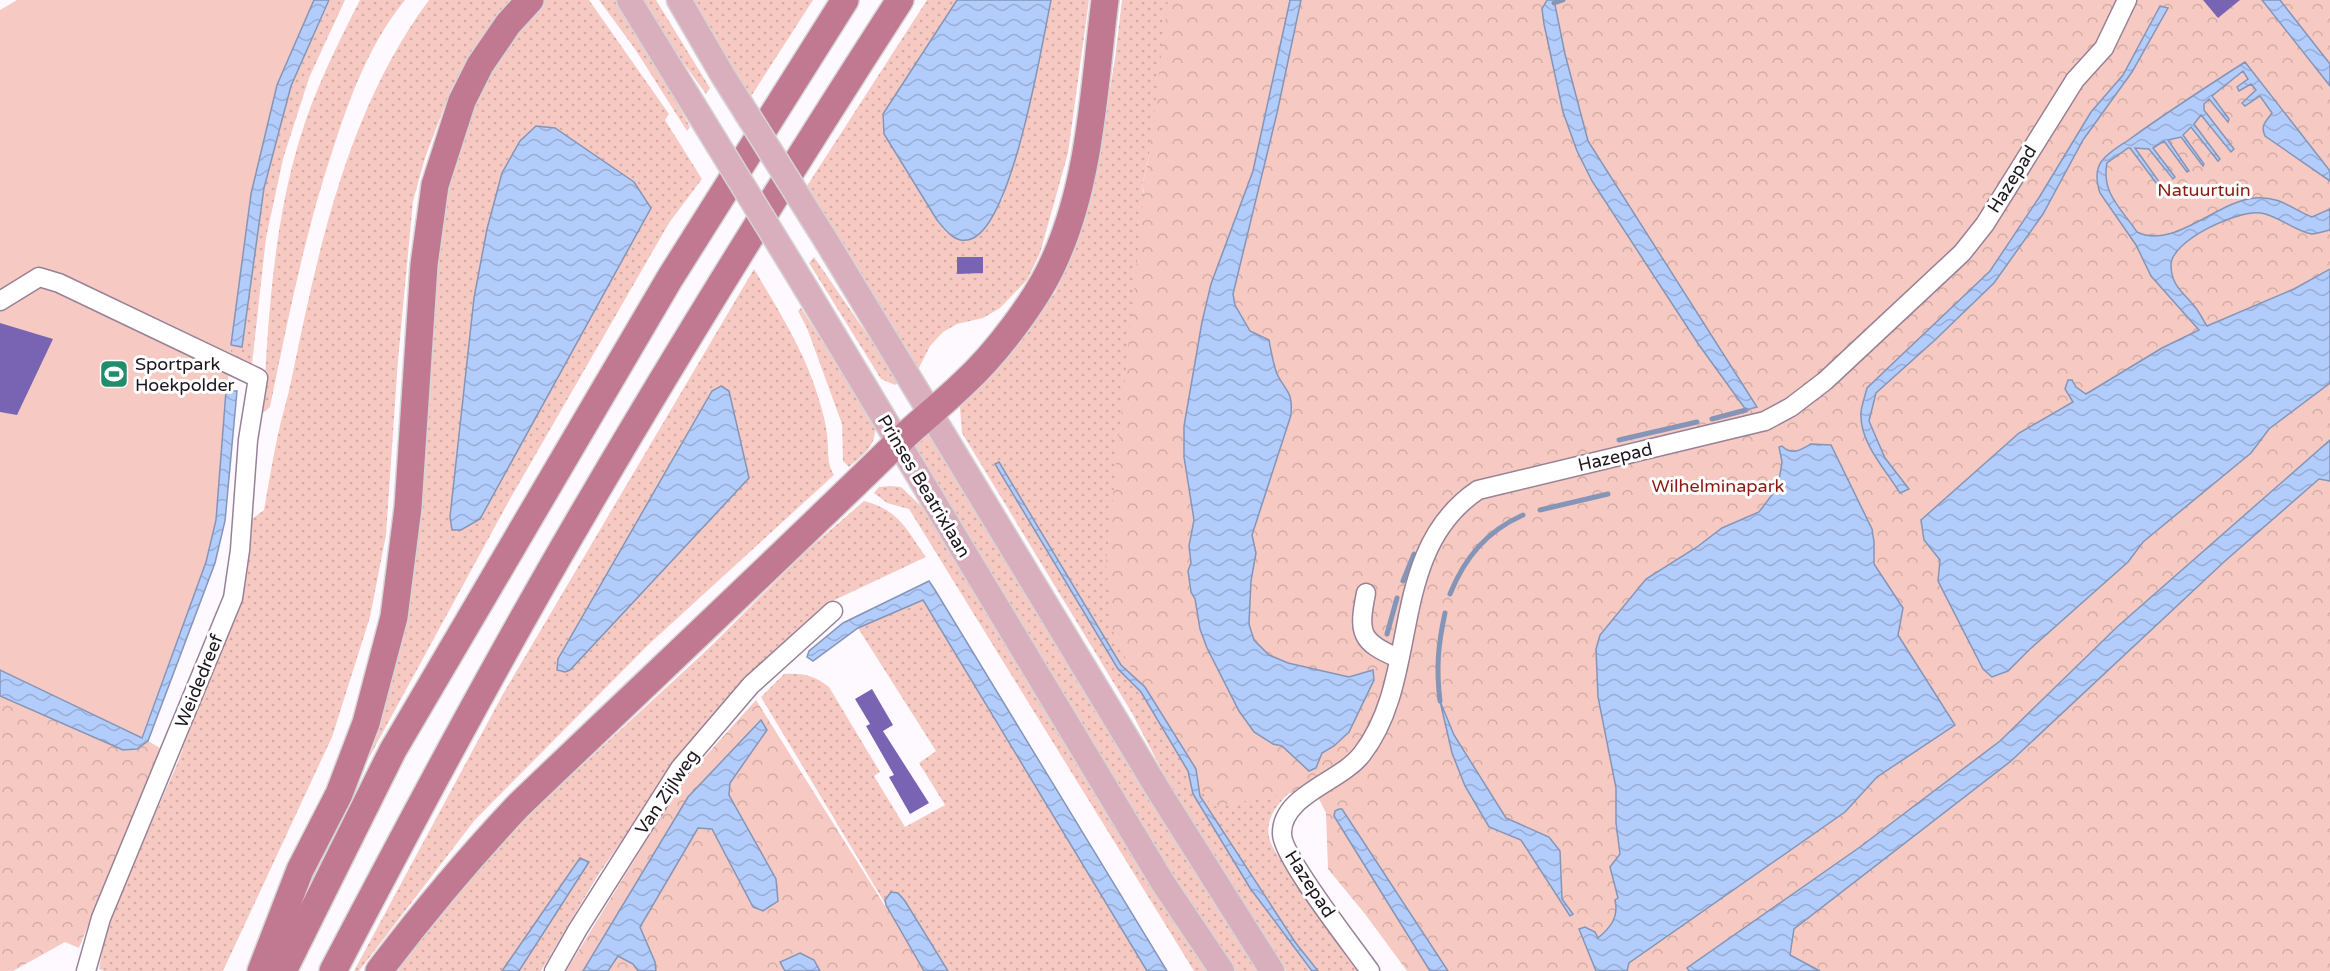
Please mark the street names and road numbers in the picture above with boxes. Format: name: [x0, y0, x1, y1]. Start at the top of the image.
street label: Hazepad: [1983, 141, 2041, 217]
street label: Prinses Beatrixlaan: [873, 411, 975, 561]
street label: Hazepad: [1576, 438, 1654, 476]
street label: Weidedreef: [170, 631, 228, 731]
street label: Van Zijlweg: [630, 745, 704, 839]
street label: Hazepad: [1280, 846, 1340, 922]

